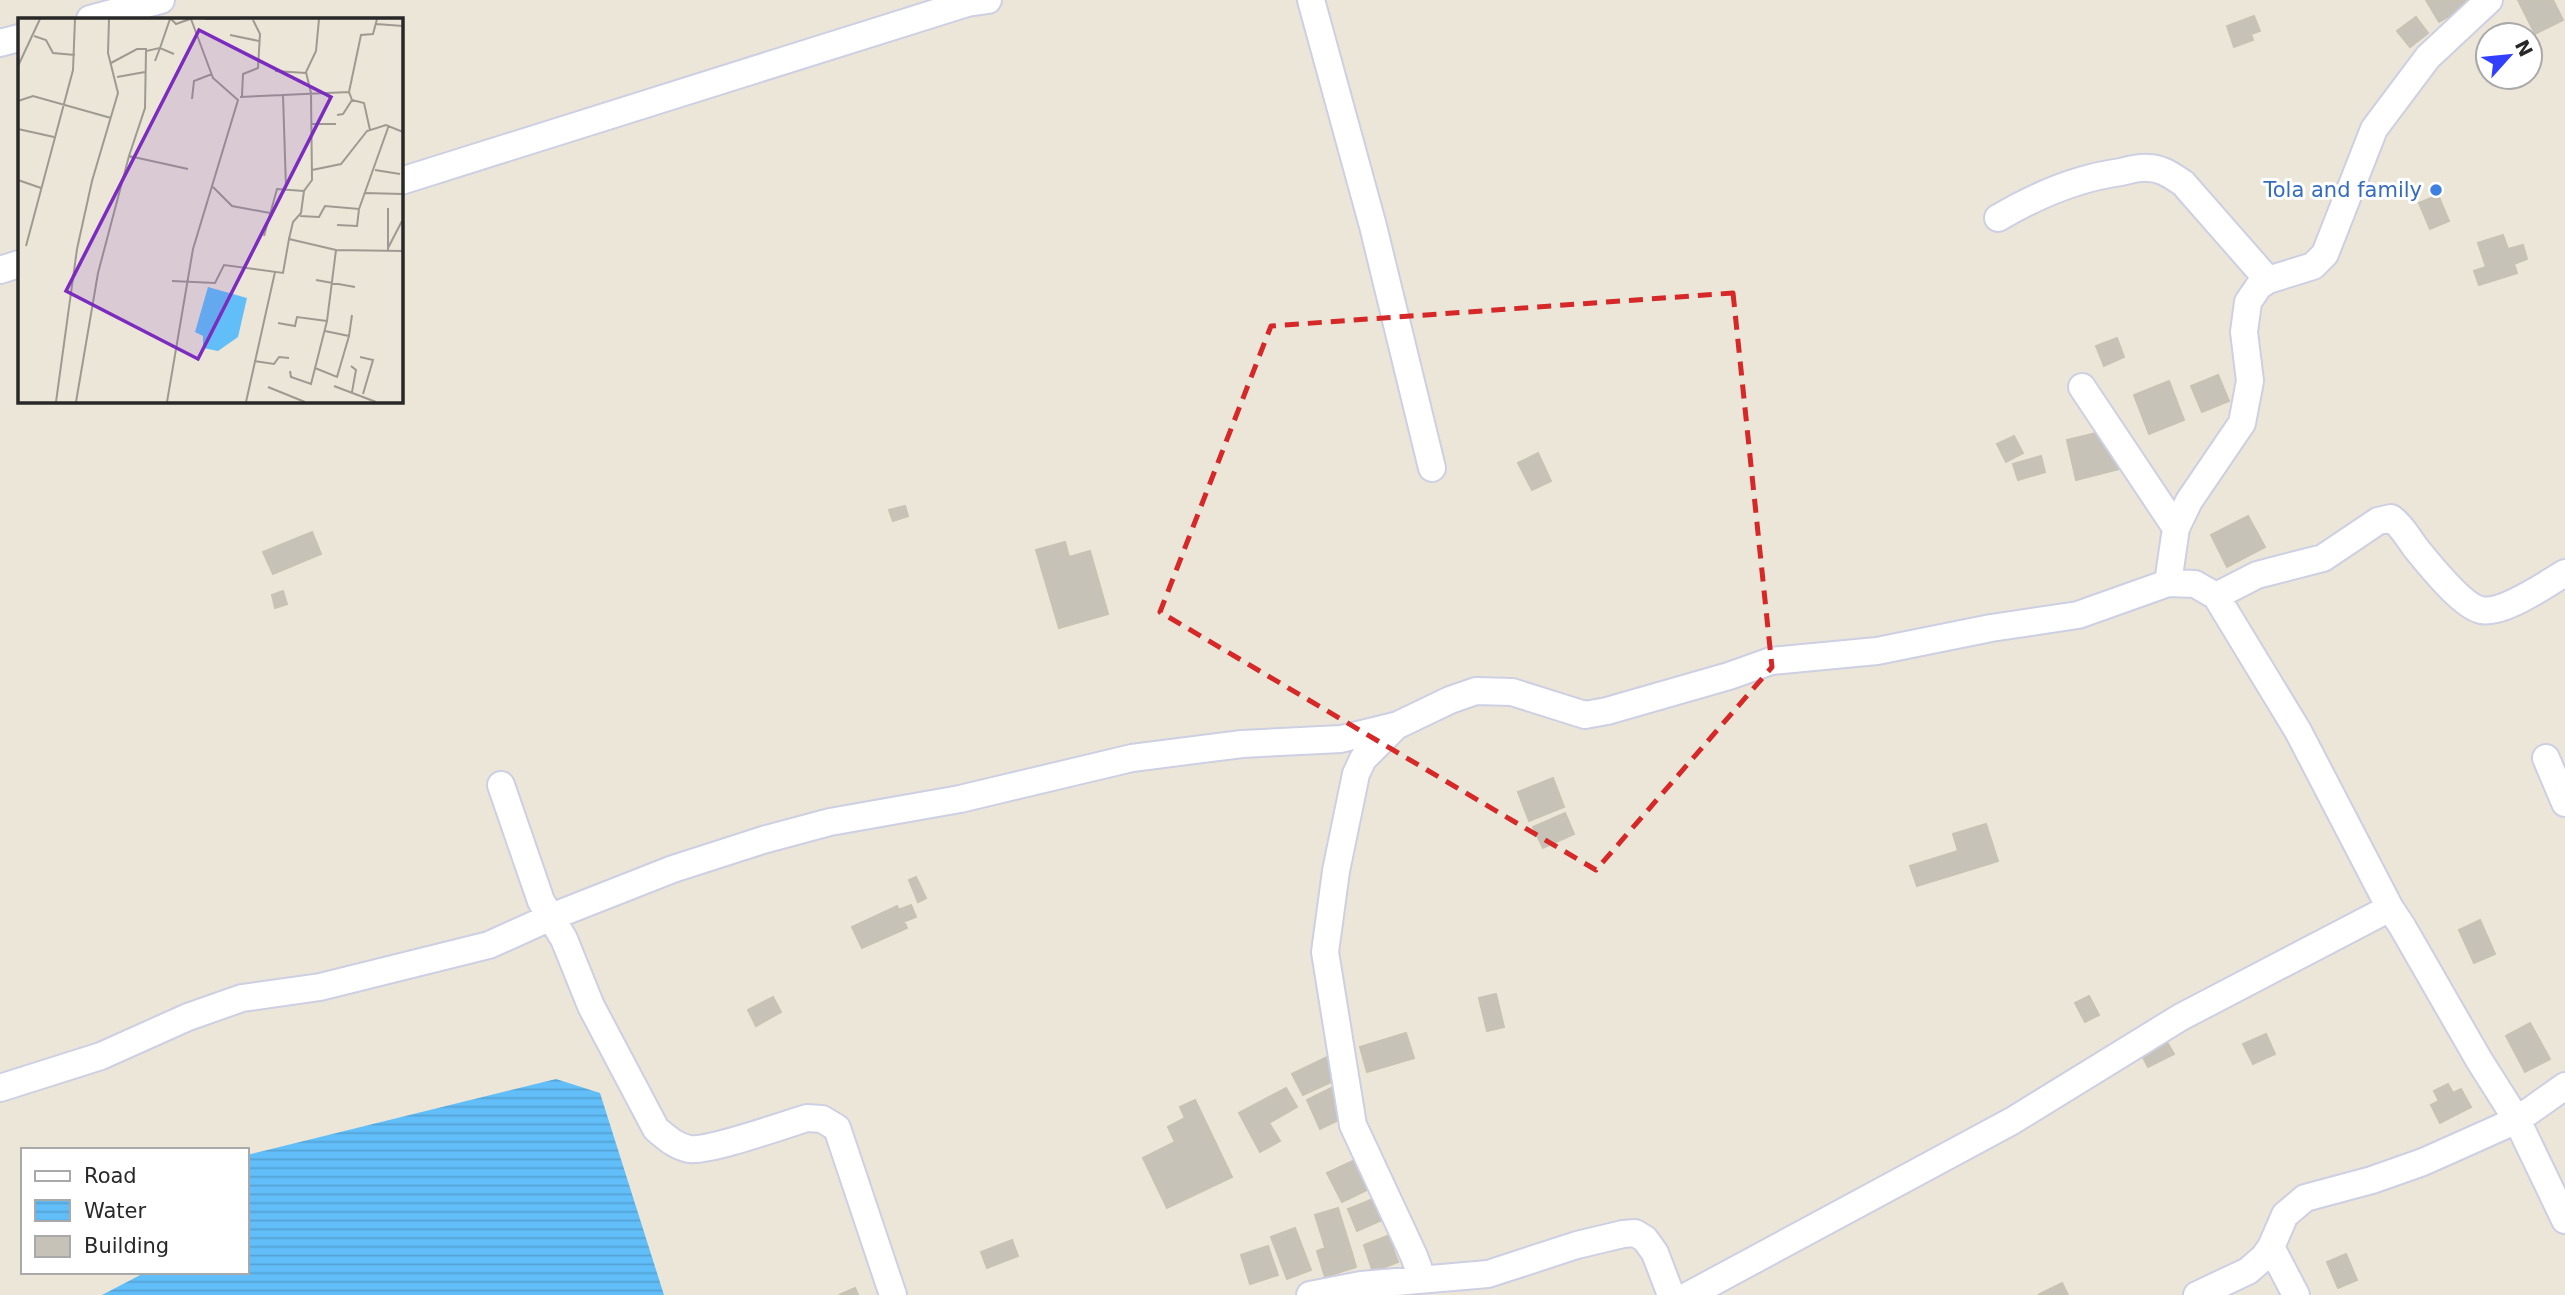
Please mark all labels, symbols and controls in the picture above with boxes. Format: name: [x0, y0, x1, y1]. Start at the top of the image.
inset map: [18, 18, 402, 402]
north arrow: [2474, 21, 2544, 91]
text: N: [2511, 36, 2538, 60]
place label: Tola and family: [2263, 178, 2422, 202]
marker: Tola and family: [2428, 182, 2444, 198]
legend: [21, 1148, 248, 1274]
text: Road: [84, 1164, 137, 1188]
text: Water: [84, 1199, 146, 1223]
text: Building: [84, 1234, 169, 1258]

